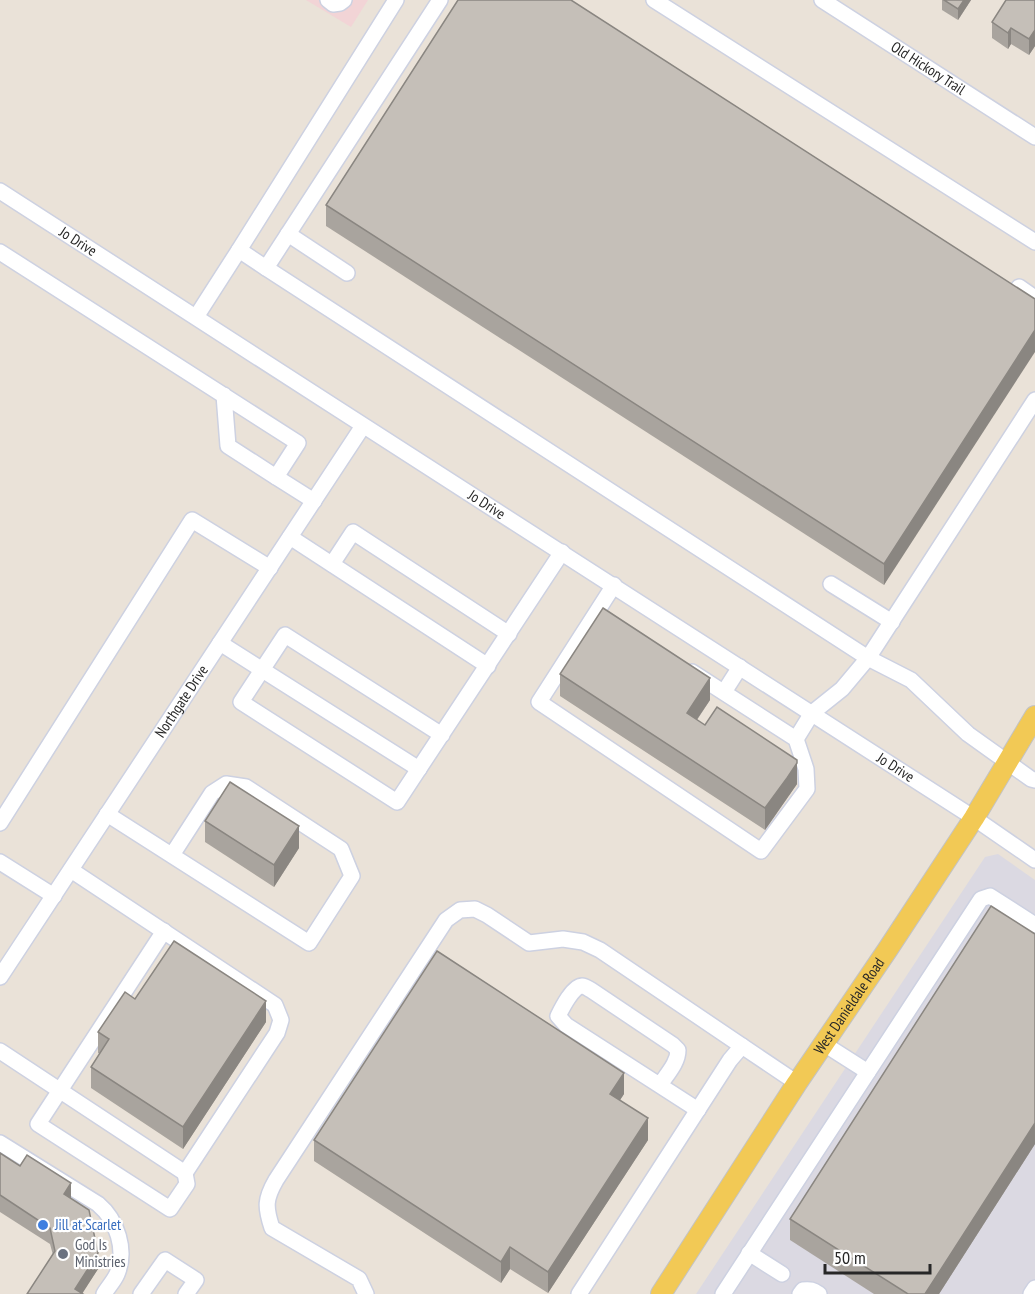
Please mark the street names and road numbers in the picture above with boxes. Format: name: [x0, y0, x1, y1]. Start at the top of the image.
street label: Old Hickory Trail: [887, 37, 969, 99]
street label: Jo Drive: [55, 222, 101, 260]
street label: Jo Drive: [464, 485, 509, 523]
street label: Northgate Drive: [150, 661, 212, 741]
street label: Jo Drive: [873, 748, 918, 786]
street label: West Danieldale Road: [809, 954, 888, 1058]

